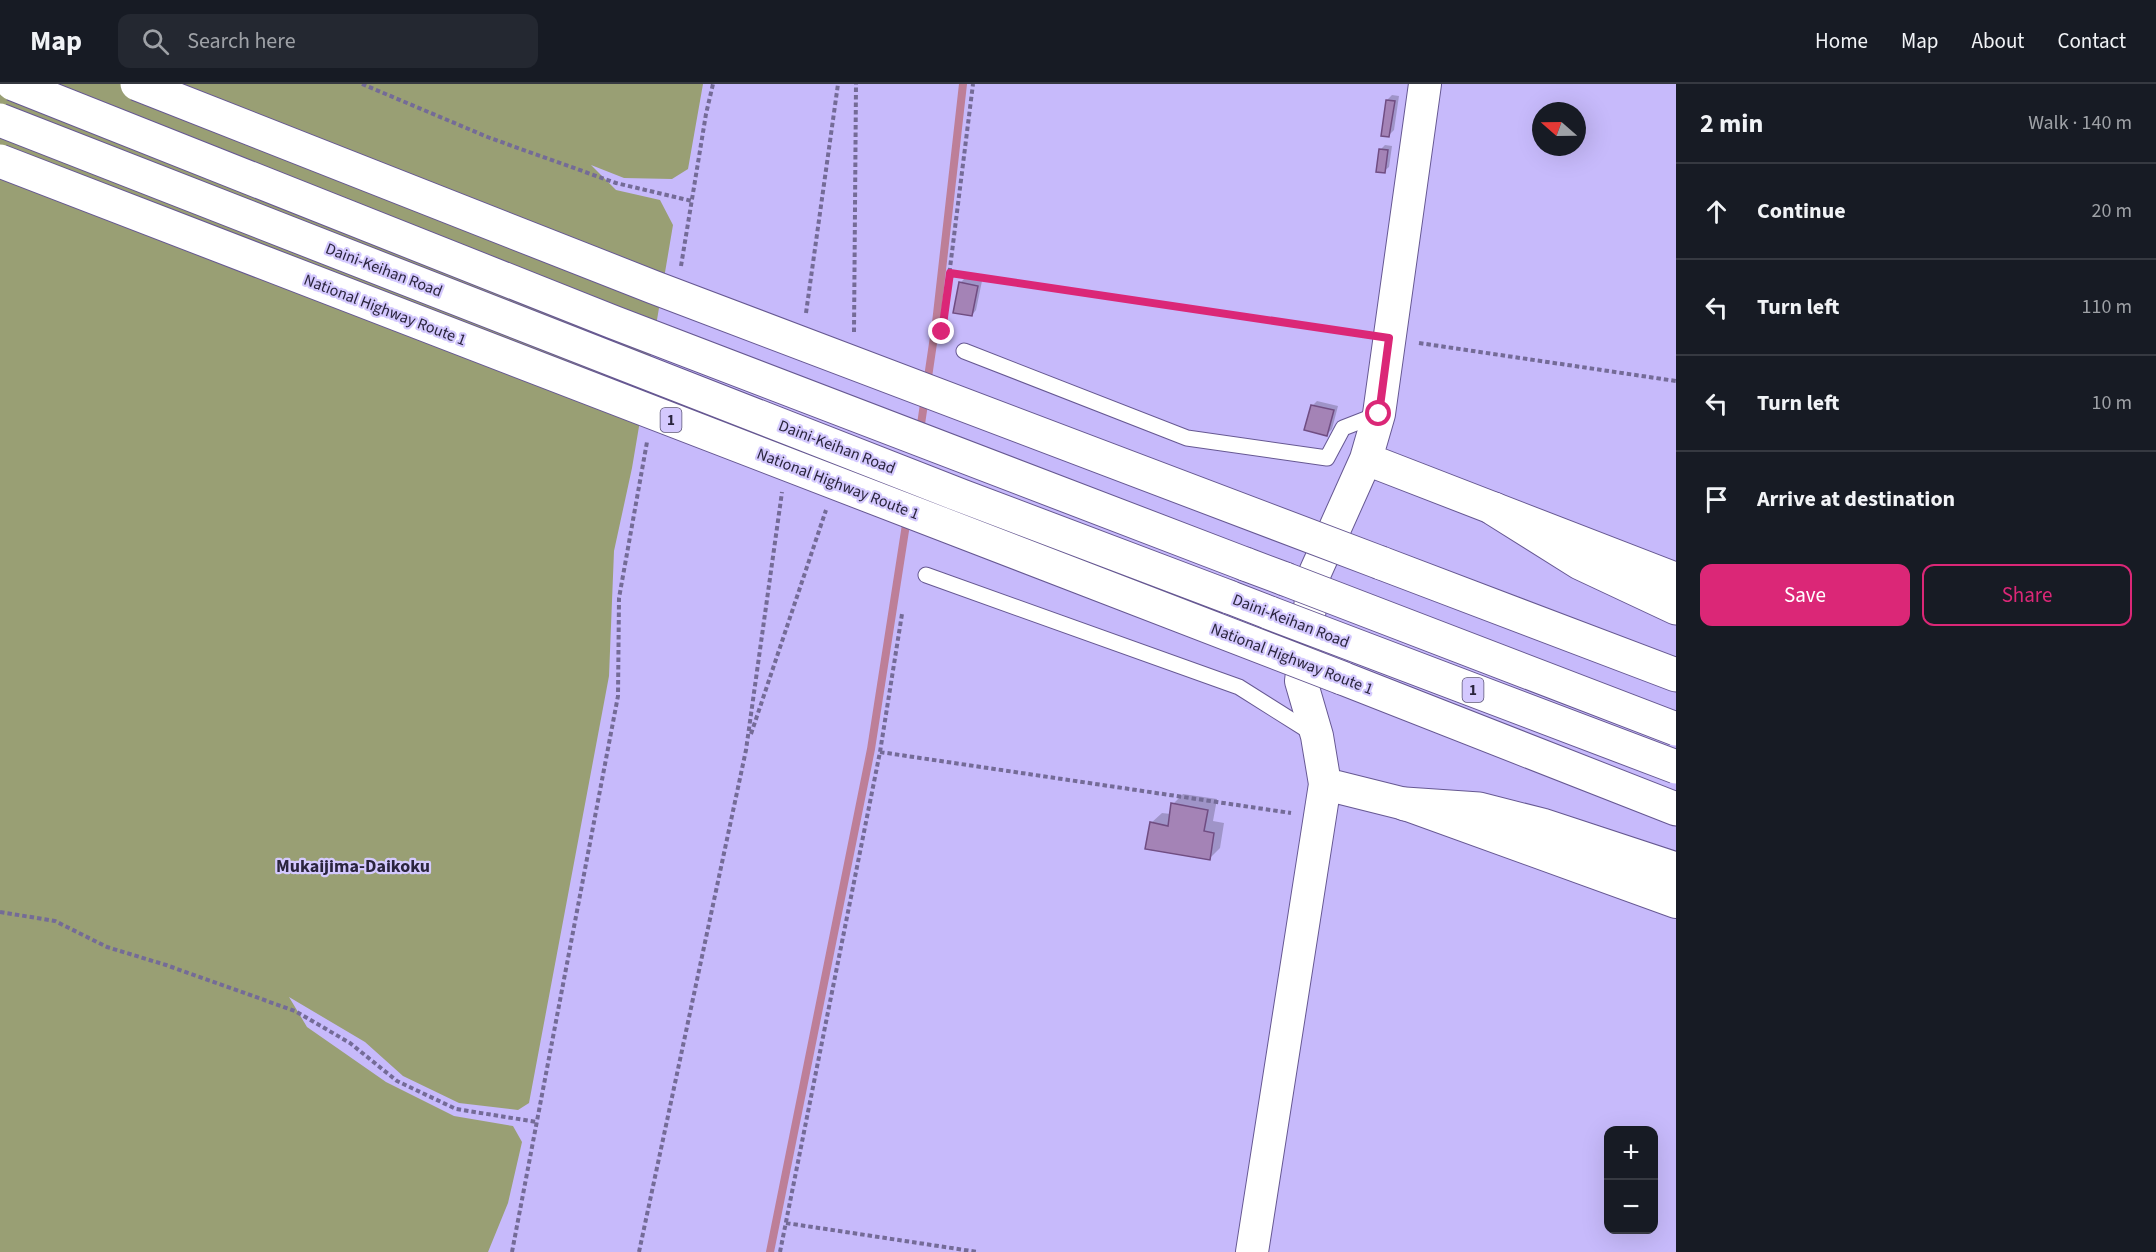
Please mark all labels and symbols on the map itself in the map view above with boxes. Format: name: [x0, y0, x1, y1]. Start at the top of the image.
north arrow: [1532, 102, 1586, 156]
street label: Daini-Keihan Road: [322, 238, 446, 302]
street label: National Highway Route 1: [301, 269, 469, 351]
route end: [928, 318, 954, 344]
route start: [1365, 400, 1391, 426]
road number: 1: [660, 408, 682, 432]
street label: Daini-Keihan Road: [775, 415, 899, 479]
street label: National Highway Route 1: [754, 443, 922, 525]
street label: Daini-Keihan Road: [1229, 589, 1353, 653]
street label: National Highway Route 1: [1208, 618, 1376, 700]
road number: 1: [1462, 678, 1484, 702]
district label: Mukaijima-Daikoku: [276, 854, 430, 879]

